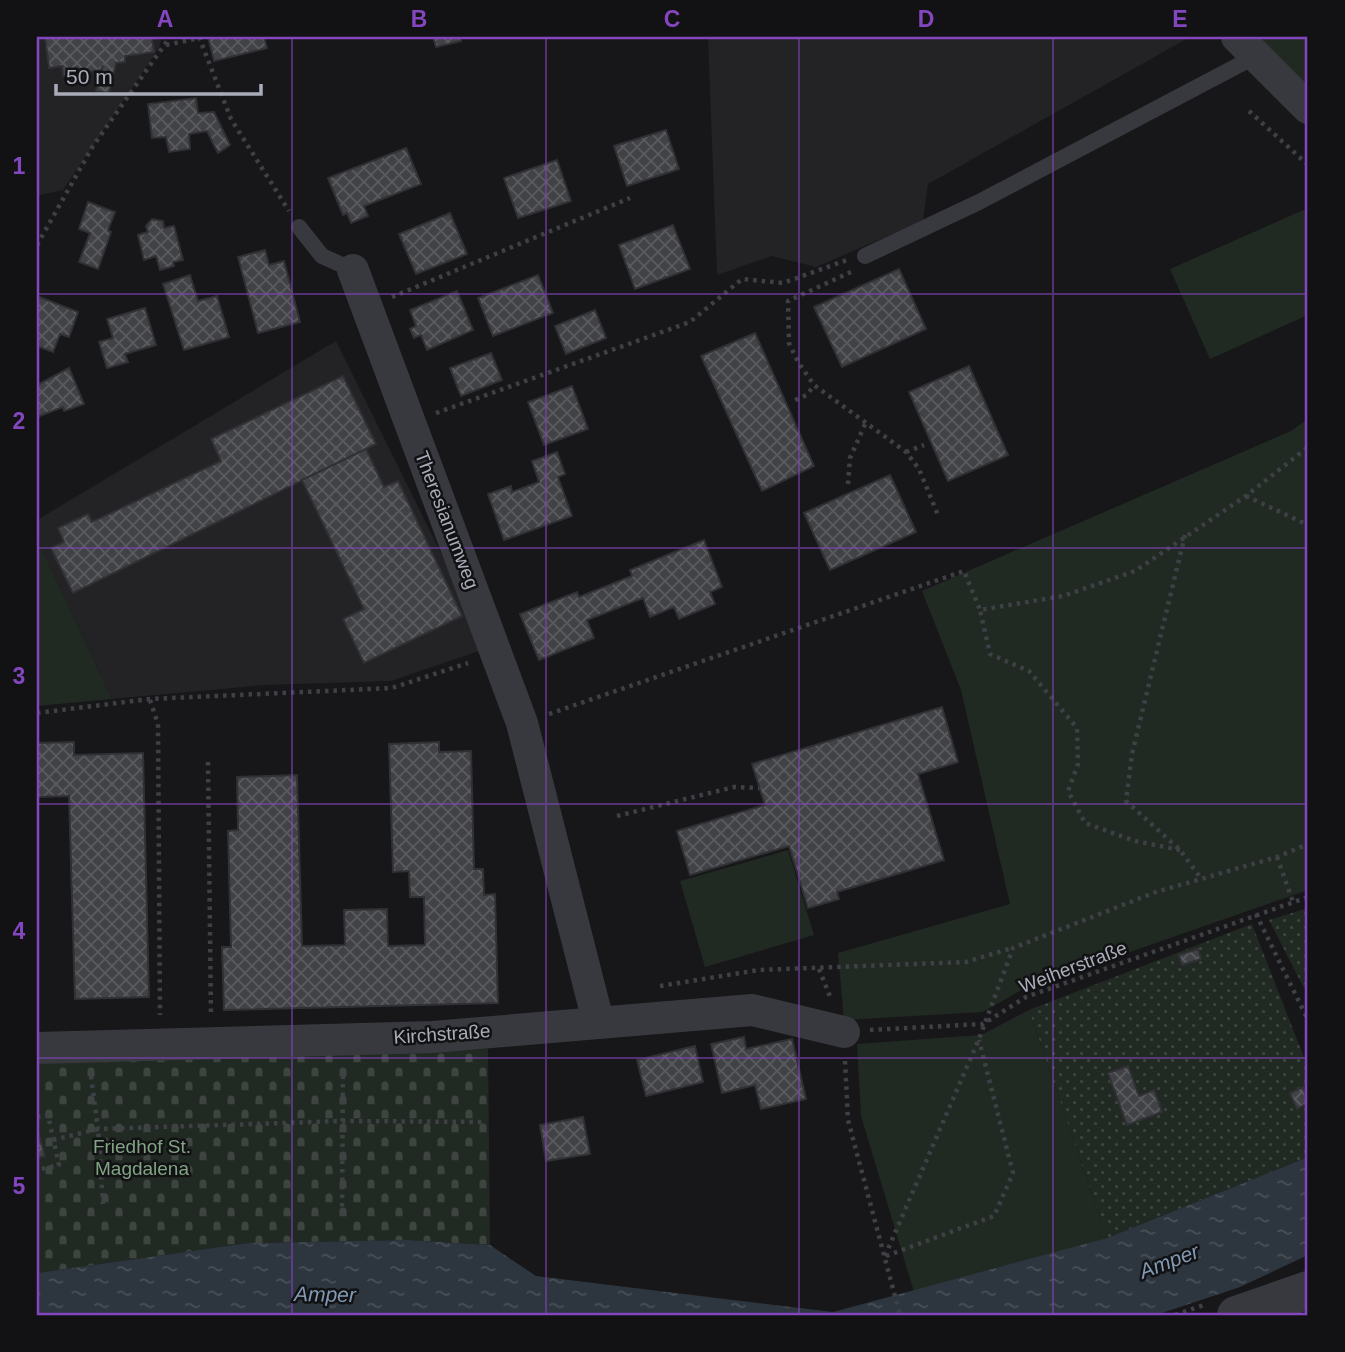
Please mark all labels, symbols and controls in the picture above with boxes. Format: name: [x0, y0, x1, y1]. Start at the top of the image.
text: A: [157, 6, 173, 32]
text: B: [411, 6, 427, 32]
text: C: [664, 6, 680, 32]
text: D: [918, 6, 934, 32]
text: E: [1172, 6, 1188, 32]
scale bar: [56, 52, 261, 96]
text: 50 m: [66, 65, 113, 88]
text: 1: [13, 153, 26, 179]
text: 2: [13, 408, 25, 434]
street label: Theresianumweg: [411, 448, 483, 592]
text: 3: [13, 663, 25, 689]
text: 4: [13, 918, 26, 944]
street label: Weiherstraße: [1016, 937, 1130, 997]
street label: Kirchstraße: [393, 1020, 491, 1048]
park label: Friedhof St. Magdalena: [93, 1136, 191, 1179]
text: 5: [13, 1173, 26, 1199]
water label: Amper: [1134, 1239, 1203, 1284]
water label: Amper: [292, 1282, 357, 1306]

